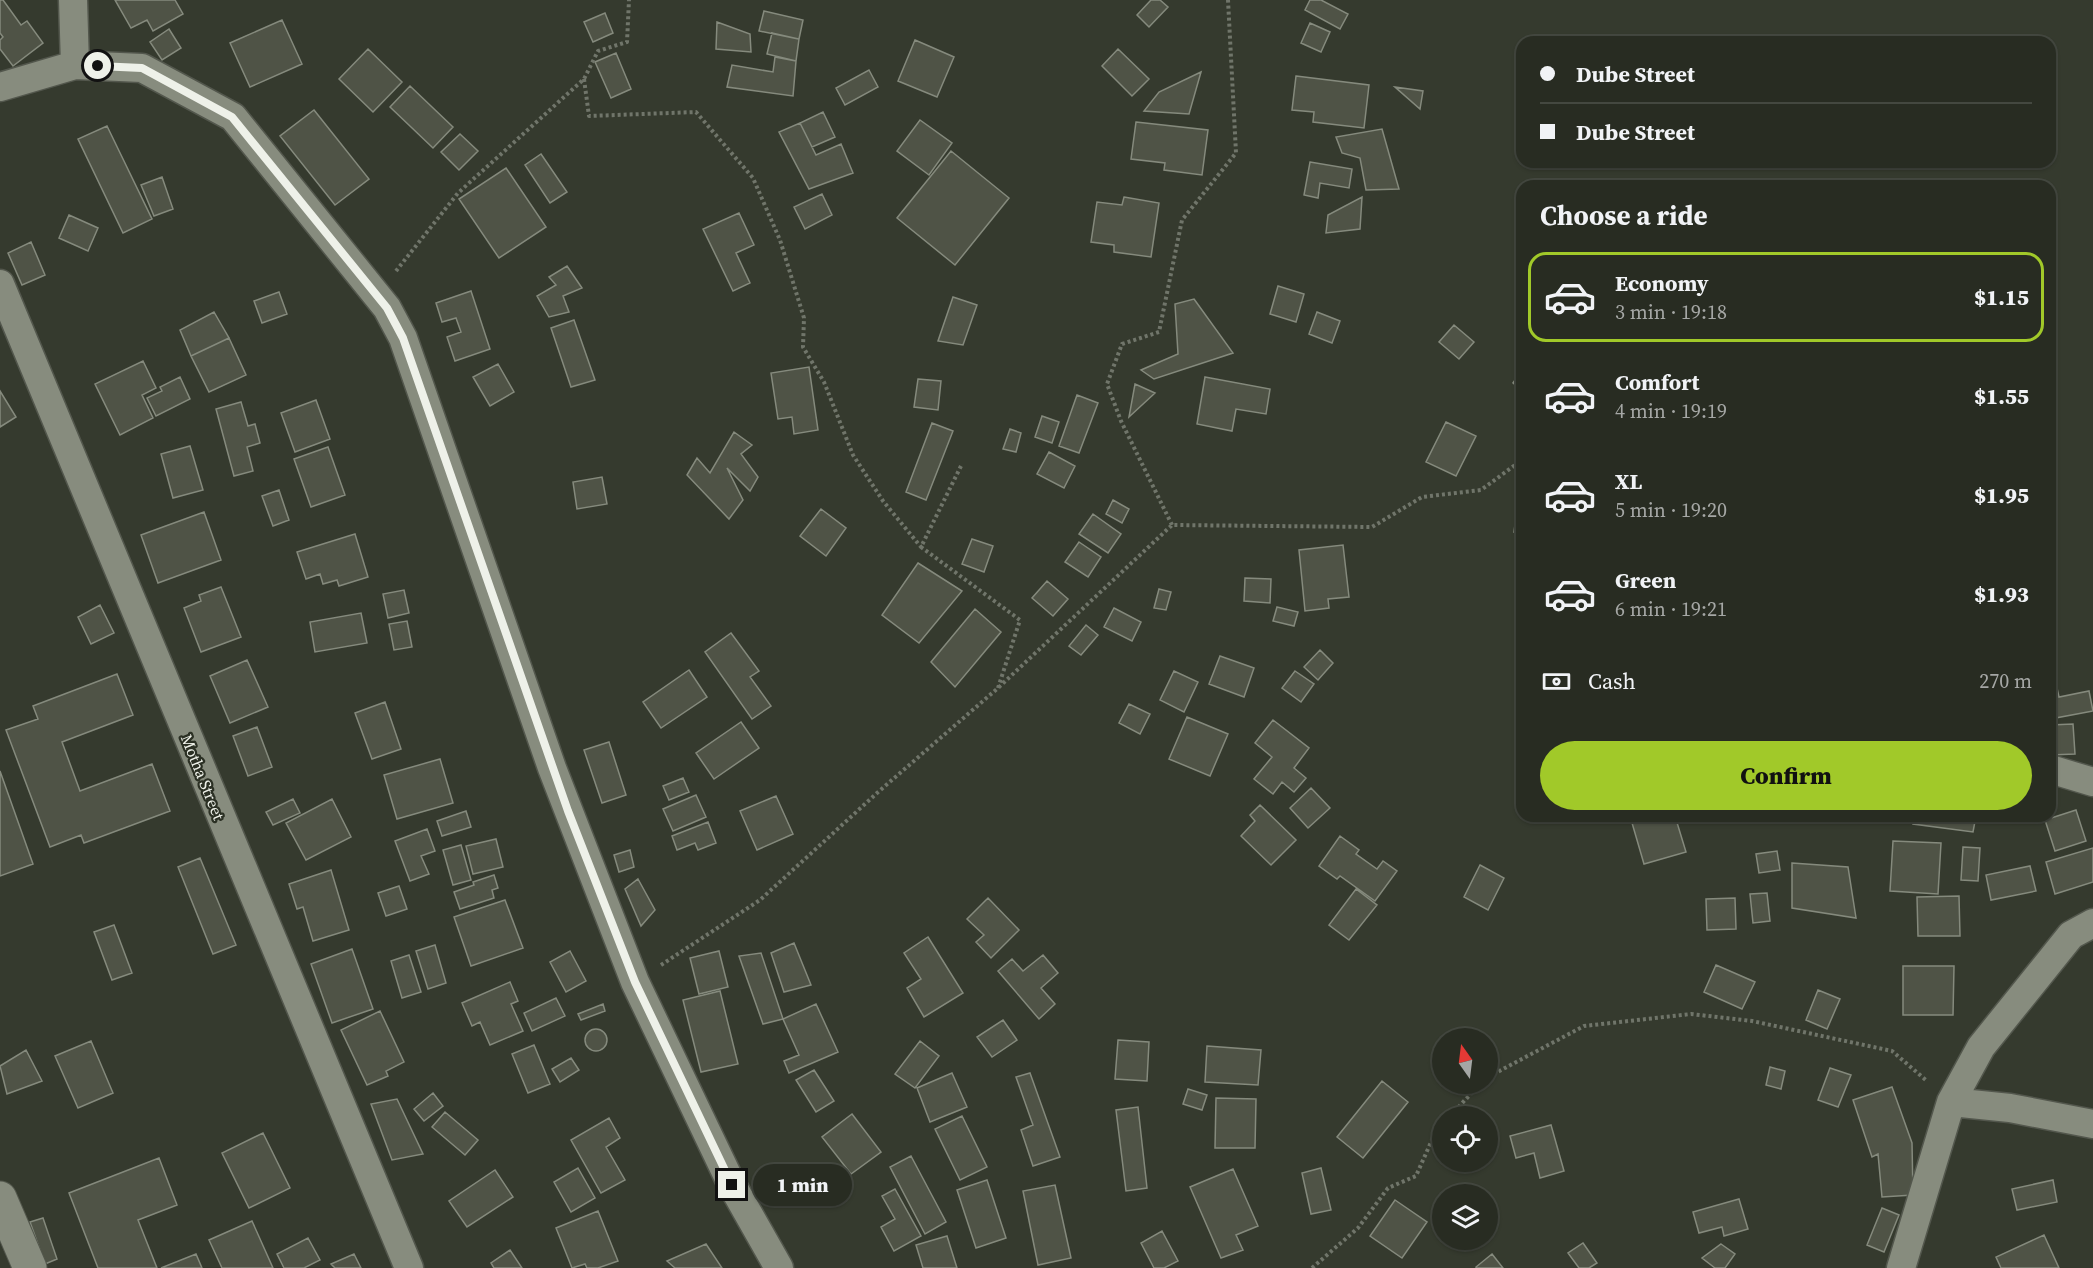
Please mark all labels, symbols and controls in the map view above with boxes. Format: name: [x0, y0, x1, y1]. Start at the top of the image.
route start: [84, 52, 111, 79]
text: Dube Street: [1576, 59, 1695, 89]
text: Dube Street: [1576, 117, 1695, 147]
text: Choose a ride: [1540, 197, 1708, 234]
text: Economy: [1615, 268, 1709, 298]
icon: car: [1543, 270, 1597, 324]
text: $1.15: [1974, 282, 2029, 312]
text: 3 min · 19:18: [1615, 298, 1727, 326]
text: Comfort: [1615, 367, 1699, 397]
icon: car: [1543, 369, 1597, 423]
text: $1.55: [1974, 381, 2029, 411]
text: 4 min · 19:19: [1615, 397, 1727, 425]
text: XL: [1615, 466, 1642, 496]
icon: car: [1543, 468, 1597, 522]
text: $1.95: [1974, 480, 2029, 510]
text: 5 min · 19:20: [1615, 496, 1727, 524]
text: Green: [1615, 565, 1676, 595]
icon: car: [1543, 567, 1597, 621]
text: $1.93: [1974, 579, 2029, 609]
text: 6 min · 19:21: [1615, 595, 1727, 623]
icon: cash: [1540, 665, 1573, 698]
text: Cash: [1588, 666, 1636, 696]
text: 270 m: [1979, 667, 2032, 695]
street label: Motha Street: [176, 731, 231, 824]
button: Confirm: [1540, 741, 2032, 810]
north arrow: [1432, 1028, 1498, 1094]
map controls: [1432, 1028, 1498, 1250]
button: locate: [1432, 1106, 1498, 1172]
callout: 1 min: [753, 1164, 852, 1206]
route end: [718, 1171, 745, 1198]
text: 1 min: [776, 1171, 829, 1199]
button: layers: [1432, 1184, 1498, 1250]

